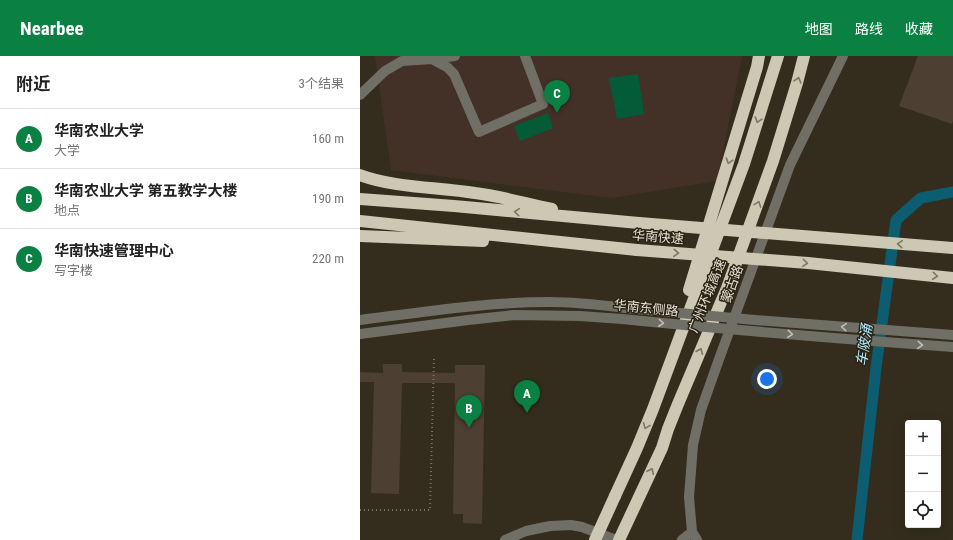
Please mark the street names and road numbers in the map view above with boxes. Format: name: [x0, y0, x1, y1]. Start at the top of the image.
street label: 华南快速: [631, 227, 685, 247]
street label: 广州环城高速: [685, 257, 729, 335]
street label: 蒙古路: [718, 263, 746, 305]
street label: 华南东侧路: [613, 297, 679, 319]

